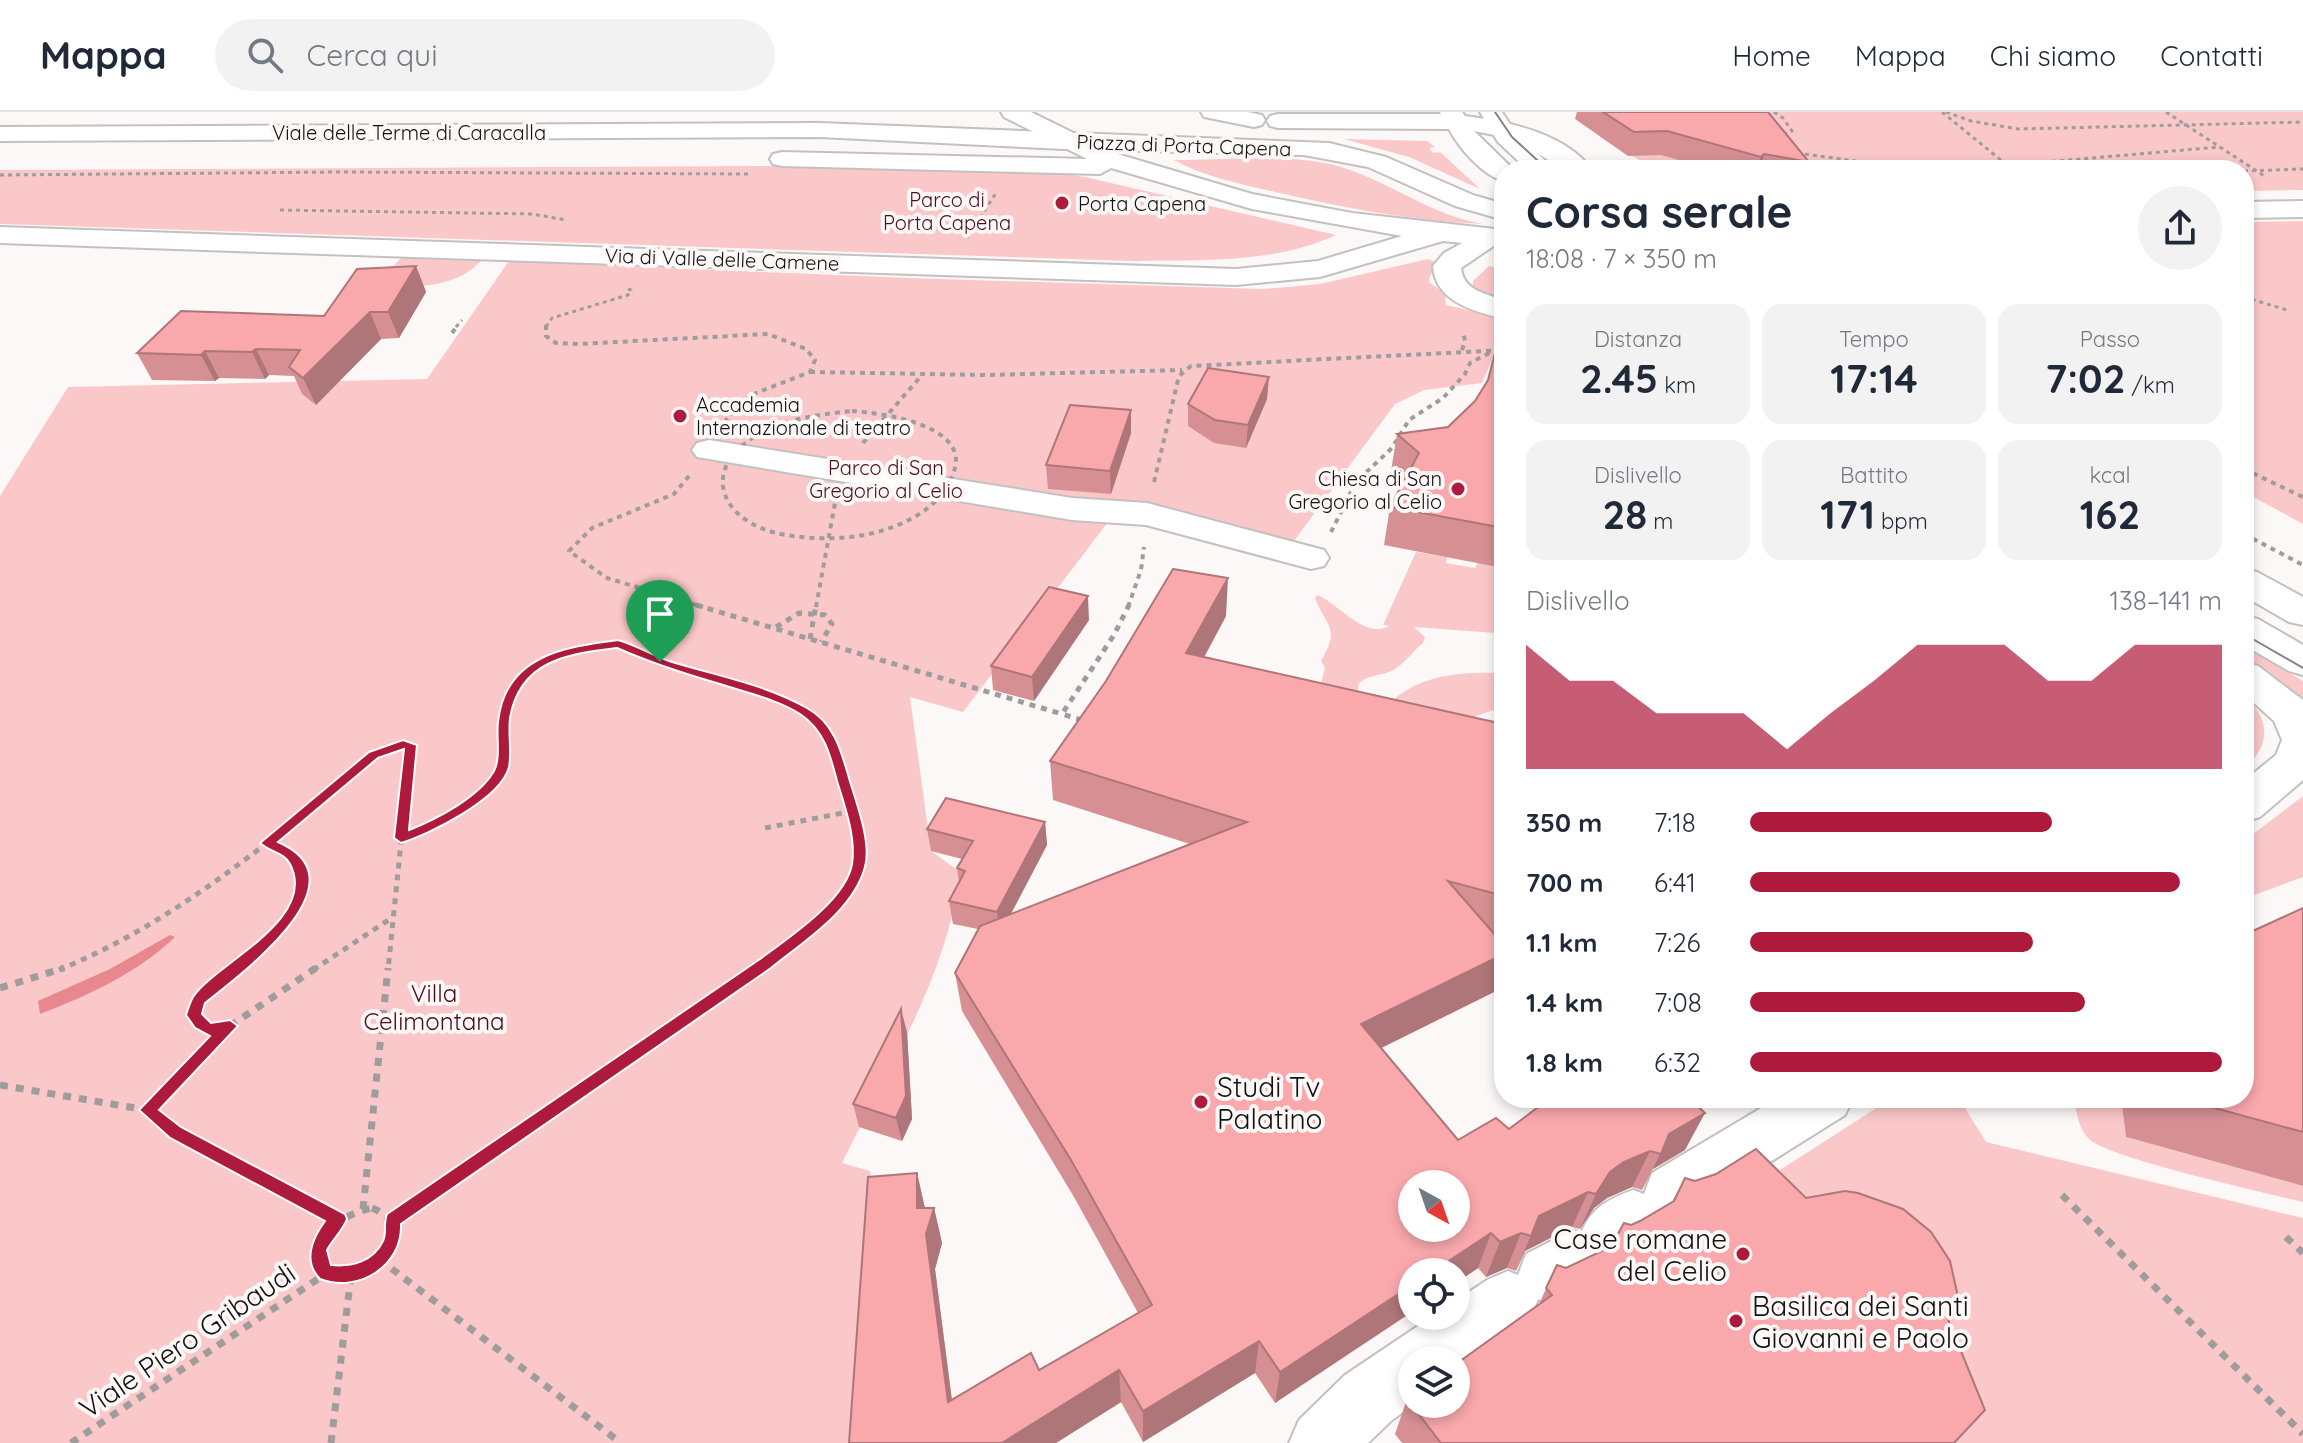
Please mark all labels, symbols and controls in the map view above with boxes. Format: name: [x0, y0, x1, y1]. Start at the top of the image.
search box: [215, 19, 775, 91]
text: Mappa: [40, 31, 167, 79]
icon: search: [243, 33, 287, 77]
text: Cerca qui: [307, 36, 438, 74]
text: Home: [1732, 38, 1811, 73]
text: Mappa: [1855, 38, 1946, 73]
text: Chi siamo: [1990, 38, 2116, 73]
text: Contatti: [2160, 38, 2263, 73]
street label: Viale delle Terme di Caracalla: [272, 120, 546, 145]
street label: Piazza di Porta Capena: [1076, 129, 1292, 161]
text: Corsa serale: [1526, 184, 1792, 239]
button: share: [2138, 186, 2222, 270]
park label: Parco di Porta Capena: [883, 187, 1011, 235]
place label: Porta Capena: [1078, 191, 1206, 216]
marker: Porta Capena: [1053, 194, 1071, 212]
street label: Via di Valle delle Camene: [604, 242, 840, 276]
text: 18:08 · 7 × 350 m: [1526, 242, 1717, 275]
text: Distanza: [1594, 325, 1682, 353]
text: Tempo: [1839, 325, 1909, 353]
text: Passo: [2080, 325, 2140, 353]
text: 2.45: [1580, 353, 1658, 403]
text: 17:14: [1830, 353, 1918, 403]
text: 7:02: [2045, 353, 2125, 403]
text: km: [1658, 371, 1696, 399]
text: /km: [2125, 371, 2175, 399]
place label: Accademia Internazionale di teatro: [696, 392, 911, 440]
marker: Accademia Internazionale di teatro: [671, 407, 689, 425]
park label: Parco di San Gregorio al Celio: [809, 455, 963, 503]
text: Dislivello: [1594, 461, 1682, 489]
text: Battito: [1840, 461, 1908, 489]
text: kcal: [2089, 461, 2131, 489]
place label: Chiesa di San Gregorio al Celio: [1288, 466, 1442, 514]
marker: Chiesa di San Gregorio al Celio: [1449, 480, 1467, 498]
text: 28: [1603, 489, 1647, 539]
text: 171: [1820, 489, 1875, 539]
text: 162: [2080, 489, 2140, 539]
text: m: [1647, 507, 1673, 535]
text: bpm: [1875, 507, 1928, 535]
pin: [626, 580, 694, 662]
text: Dislivello: [1526, 584, 1630, 617]
text: 138–141 m: [2110, 584, 2222, 617]
icon: arrive: [638, 592, 682, 636]
text: 350 m: [1526, 806, 1602, 839]
text: 7:18: [1654, 806, 1696, 839]
text: 700 m: [1526, 866, 1603, 899]
text: 6:41: [1654, 866, 1696, 899]
text: 1.1 km: [1526, 926, 1597, 959]
text: 7:26: [1654, 926, 1701, 959]
park label: Villa Celimontana: [363, 978, 505, 1036]
text: 1.4 km: [1526, 986, 1603, 1019]
text: 7:08: [1654, 986, 1702, 1019]
text: 1.8 km: [1526, 1046, 1603, 1079]
text: 6:32: [1654, 1046, 1701, 1079]
place label: Studi Tv Palatino: [1217, 1069, 1323, 1136]
marker: Studi Tv Palatino: [1192, 1093, 1210, 1111]
north arrow: [1398, 1170, 1470, 1242]
map controls: [1398, 1170, 1470, 1418]
place label: Case romane del Celio: [1554, 1221, 1727, 1288]
marker: Case romane del Celio: [1734, 1245, 1752, 1263]
street label: Viale Piero Gribaudi: [72, 1255, 302, 1425]
button: locate: [1398, 1258, 1470, 1330]
place label: Basilica dei Santi Giovanni e Paolo: [1752, 1288, 1969, 1355]
marker: Basilica dei Santi Giovanni e Paolo: [1727, 1312, 1745, 1330]
button: layers: [1398, 1346, 1470, 1418]

